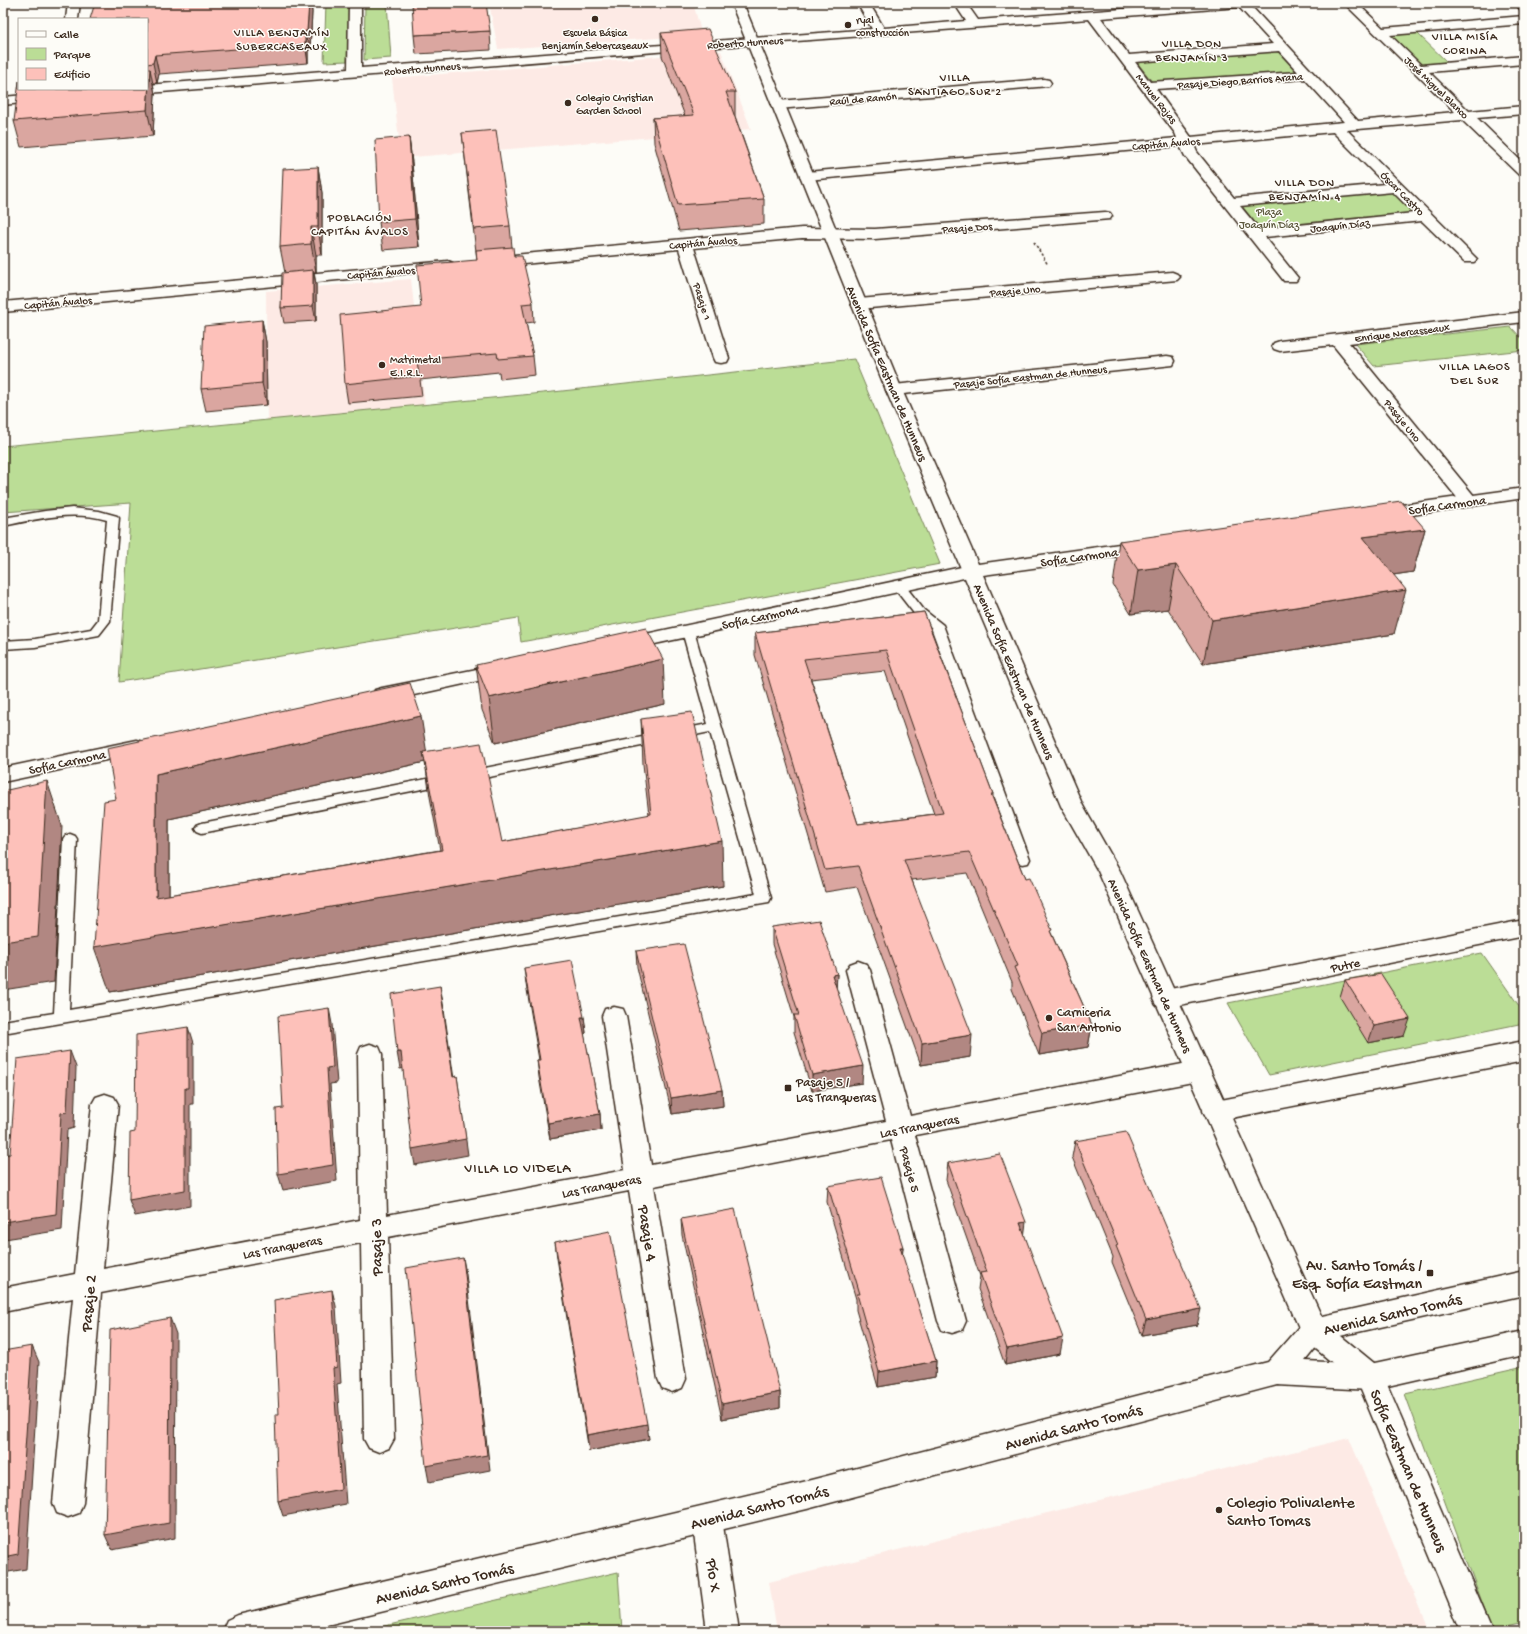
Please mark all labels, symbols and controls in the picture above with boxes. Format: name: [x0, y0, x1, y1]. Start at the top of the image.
marker: Escuela Básica Benjamín Sebercaseaux: [590, 14, 600, 24]
place label: ryal construcción: [856, 15, 910, 40]
legend: [18, 18, 148, 90]
marker: ryal construcción: [843, 20, 853, 30]
district label: VILLA BENJAMÍN SUBERCASEAUX: [233, 27, 330, 55]
place label: Escuela Básica Benjamín Sebercaseaux: [541, 28, 649, 53]
text: Calle: [54, 29, 79, 43]
district label: VILLA MISÍA CORINA: [1431, 31, 1498, 59]
street label: Roberto Hunneus: [707, 35, 785, 53]
district label: VILLA DON BENJAMÍN 3: [1155, 38, 1229, 66]
text: Parque: [53, 49, 91, 63]
street label: José Miguel Blanco: [1401, 55, 1470, 122]
street label: Roberto Hunneus: [384, 61, 462, 79]
text: Edificio: [54, 69, 90, 83]
district label: VILLA SANTIAGO SUR 2: [908, 72, 1002, 100]
street label: Manuel Rojas: [1132, 72, 1179, 127]
street label: Pasaje Diego Barrios Arana: [1176, 72, 1304, 92]
street label: Raúl de Ramón: [829, 91, 898, 109]
place label: Colegio Christian Garden School: [576, 93, 654, 118]
marker: Colegio Christian Garden School: [563, 98, 573, 108]
street label: Capitán Ávalos: [1132, 135, 1201, 154]
street label: Óscar Castro: [1377, 169, 1427, 219]
district label: VILLA DON BENJAMÍN 4: [1268, 177, 1341, 205]
park label: Plaza Joaquín Díaz: [1239, 207, 1300, 232]
district label: POBLACIÓN CAPITÁN ÁVALOS: [311, 212, 409, 240]
street label: Joaquín Díaz: [1310, 218, 1372, 236]
street label: Pasaje Dos: [940, 221, 994, 237]
street label: Capitán Ávalos: [669, 234, 738, 253]
street label: Capitán Ávalos: [347, 264, 416, 283]
street label: Pasaje 1: [689, 281, 712, 322]
street label: Avenida Sofía Eastman de Hunneus: [842, 284, 930, 465]
street label: Pasaje Uno: [988, 284, 1041, 300]
street label: Capitán Ávalos: [24, 294, 93, 313]
street label: Enrique Nercasseaux: [1354, 322, 1451, 346]
place label: Matrimetal E.I.R.L.: [390, 355, 442, 380]
marker: Matrimetal E.I.R.L.: [377, 360, 387, 370]
district label: VILLA LAGOS DEL SUR: [1438, 361, 1511, 389]
street label: Pasaje Sofía Eastman de Hunneus: [952, 363, 1108, 392]
street label: Pasaje Uno: [1380, 397, 1422, 445]
street label: Sofía Carmona: [1408, 494, 1488, 519]
street label: Sofía Carmona: [1040, 546, 1120, 571]
street label: Avenida Sofía Eastman de Hunneus: [969, 582, 1057, 763]
street label: Sofía Carmona: [721, 603, 801, 634]
street label: Sofía Carmona: [28, 748, 108, 779]
street label: Avenida Sofía Eastman de Hunneus: [1103, 877, 1194, 1056]
street label: Putre: [1328, 956, 1362, 977]
place label: Carniceria San Antonio: [1057, 1006, 1121, 1036]
marker: Carniceria San Antonio: [1044, 1013, 1054, 1023]
place label: Pasaje 5 / Las Tranqueras: [795, 1076, 877, 1106]
marker: Pasaje 5 / Las Tranqueras: [783, 1083, 793, 1093]
street label: Las Tranqueras: [879, 1112, 961, 1142]
street label: Pasaje 5: [895, 1144, 922, 1194]
district label: VILLA LO VIDELA: [463, 1161, 572, 1178]
street label: Las Tranqueras: [561, 1172, 643, 1202]
street label: Pasaje 4: [632, 1203, 659, 1263]
street label: Pasaje 3: [368, 1218, 389, 1277]
street label: Las Tranqueras: [242, 1233, 324, 1263]
place label: Av. Santo Tomás / Esq. Sofía Eastman: [1292, 1258, 1422, 1295]
marker: Av. Santo Tomás / Esq. Sofía Eastman: [1425, 1268, 1435, 1278]
street label: Pasaje 2: [78, 1274, 102, 1334]
street label: Avenida Santo Tomás: [1322, 1291, 1465, 1342]
street label: Sofía Eastman de Hunneus: [1364, 1387, 1450, 1556]
street label: Avenida Santo Tomás: [1003, 1402, 1146, 1457]
street label: Avenida Santo Tomás: [689, 1483, 832, 1536]
place label: Colegio Polivalente Santo Tomas: [1227, 1495, 1355, 1532]
marker: Colegio Polivalente Santo Tomas: [1214, 1505, 1224, 1515]
street label: Pío X: [700, 1557, 723, 1594]
street label: Avenida Santo Tomás: [374, 1560, 517, 1611]

